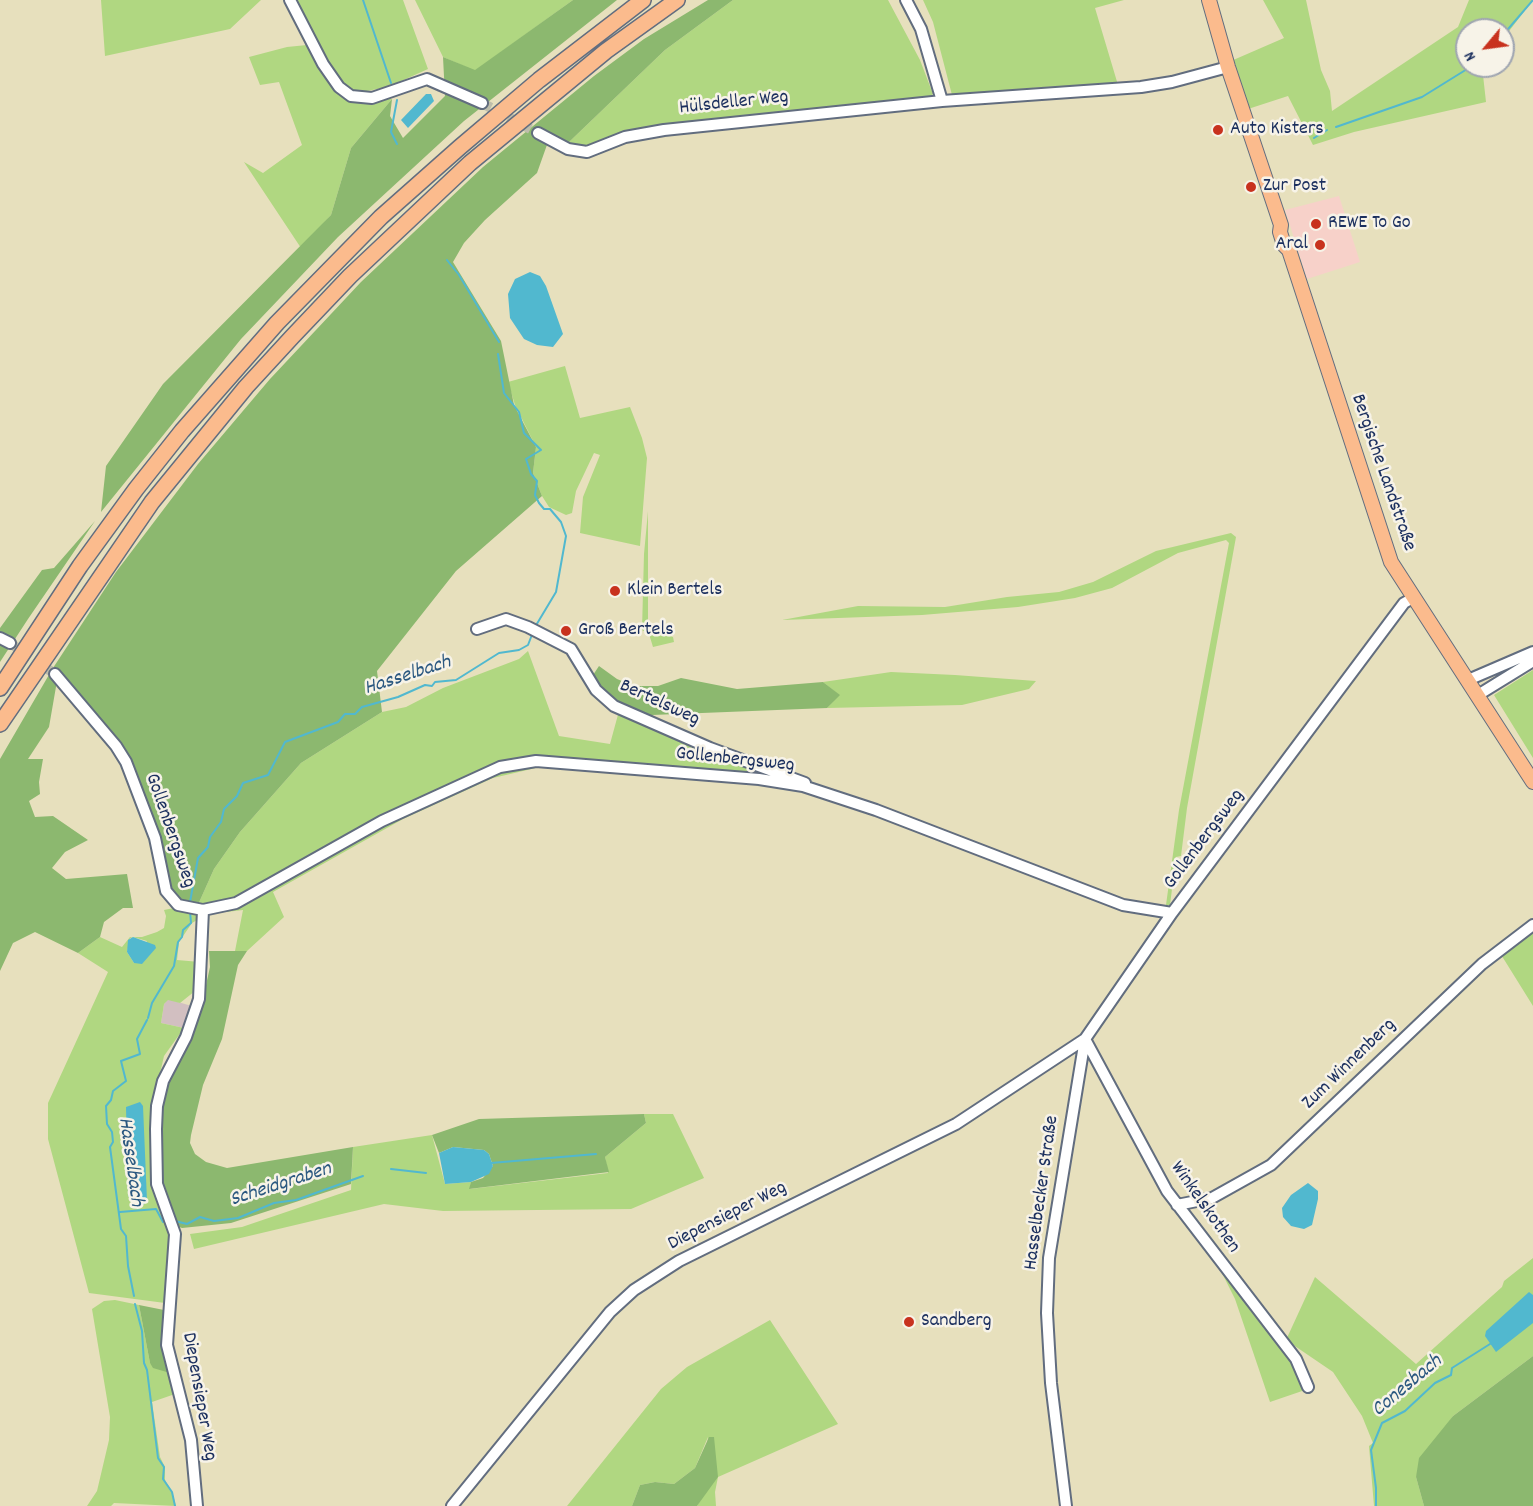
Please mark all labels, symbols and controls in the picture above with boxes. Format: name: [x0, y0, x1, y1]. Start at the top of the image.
north arrow: [1455, 18, 1515, 78]
text: N: [1459, 47, 1483, 65]
street label: Hülsdeller Weg: [678, 86, 790, 122]
place label: Auto Kisters: [1230, 118, 1324, 142]
marker: Auto Kisters: [1211, 123, 1225, 137]
place label: Zur Post: [1263, 175, 1326, 199]
marker: Zur Post: [1244, 180, 1258, 194]
place label: REWE To Go: [1328, 212, 1411, 236]
marker: REWE To Go: [1309, 217, 1323, 231]
place label: Aral: [1276, 233, 1308, 257]
marker: Aral: [1313, 238, 1327, 252]
street label: Bergische Landstraße: [1344, 391, 1420, 555]
place label: Klein Bertels: [627, 579, 722, 603]
marker: Klein Bertels: [608, 584, 622, 598]
place label: Groß Bertels: [578, 619, 674, 643]
marker: Groß Bertels: [559, 624, 573, 638]
water label: Hasselbach: [362, 651, 454, 703]
street label: Bertelsweg: [615, 675, 703, 733]
street label: Gollenbergsweg: [675, 743, 795, 779]
street label: Gollenbergsweg: [138, 771, 200, 891]
street label: Gollenbergsweg: [1160, 785, 1250, 895]
street label: Zum Winnenberg: [1298, 1014, 1402, 1116]
street label: Hasselbecker Straße: [1020, 1114, 1066, 1272]
water label: Hasselbach: [110, 1116, 148, 1208]
water label: Scheidgraben: [227, 1158, 335, 1214]
street label: Winkelskothen: [1164, 1158, 1244, 1258]
street label: Diepensieper Weg: [665, 1177, 791, 1257]
place label: Sandberg: [921, 1310, 991, 1334]
marker: Sandberg: [902, 1315, 916, 1329]
street label: Diepensieper Weg: [175, 1331, 221, 1463]
water label: Conesbach: [1368, 1350, 1448, 1424]

